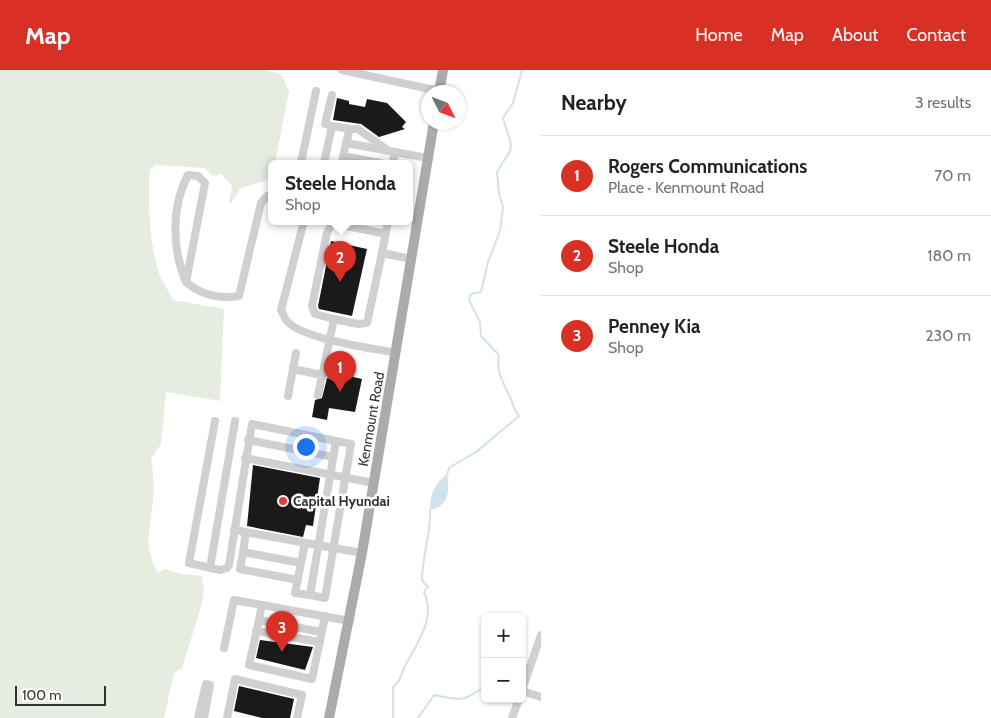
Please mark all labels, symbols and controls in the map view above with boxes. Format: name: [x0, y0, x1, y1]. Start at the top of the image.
text: Map: [25, 21, 71, 50]
text: Home: [695, 24, 743, 46]
text: Map: [771, 24, 804, 46]
text: About: [832, 24, 878, 46]
text: Contact: [906, 24, 966, 46]
north arrow: [421, 85, 466, 130]
text: Nearby: [561, 90, 627, 115]
text: 3 results: [915, 93, 971, 112]
text: Rogers Communications: [608, 155, 807, 178]
popup: [268, 160, 413, 225]
text: 1: [574, 166, 580, 185]
text: 70 m: [934, 166, 971, 185]
text: Steele Honda: [285, 172, 396, 195]
text: Place · Kenmount Road: [608, 178, 764, 197]
text: Shop: [285, 195, 321, 214]
text: Steele Honda: [608, 235, 719, 258]
pin: 2: [324, 241, 356, 282]
text: 2: [573, 246, 581, 265]
text: 180 m: [927, 246, 971, 265]
text: Shop: [608, 258, 644, 277]
text: Penney Kia: [608, 315, 700, 338]
text: 3: [573, 326, 581, 345]
text: 230 m: [925, 326, 971, 345]
text: Shop: [608, 338, 644, 357]
pin: 1: [324, 351, 356, 392]
street label: Kenmount Road: [354, 370, 388, 468]
your location: [293, 434, 319, 460]
place label: Capital Hyundai: [293, 492, 390, 510]
marker: Capital Hyundai: [277, 495, 289, 507]
pin: 3: [266, 611, 298, 652]
map controls: [481, 613, 526, 703]
button: +: [481, 613, 526, 658]
button: −: [481, 658, 526, 703]
scale bar: [15, 683, 106, 706]
text: 100 m: [22, 686, 62, 704]

